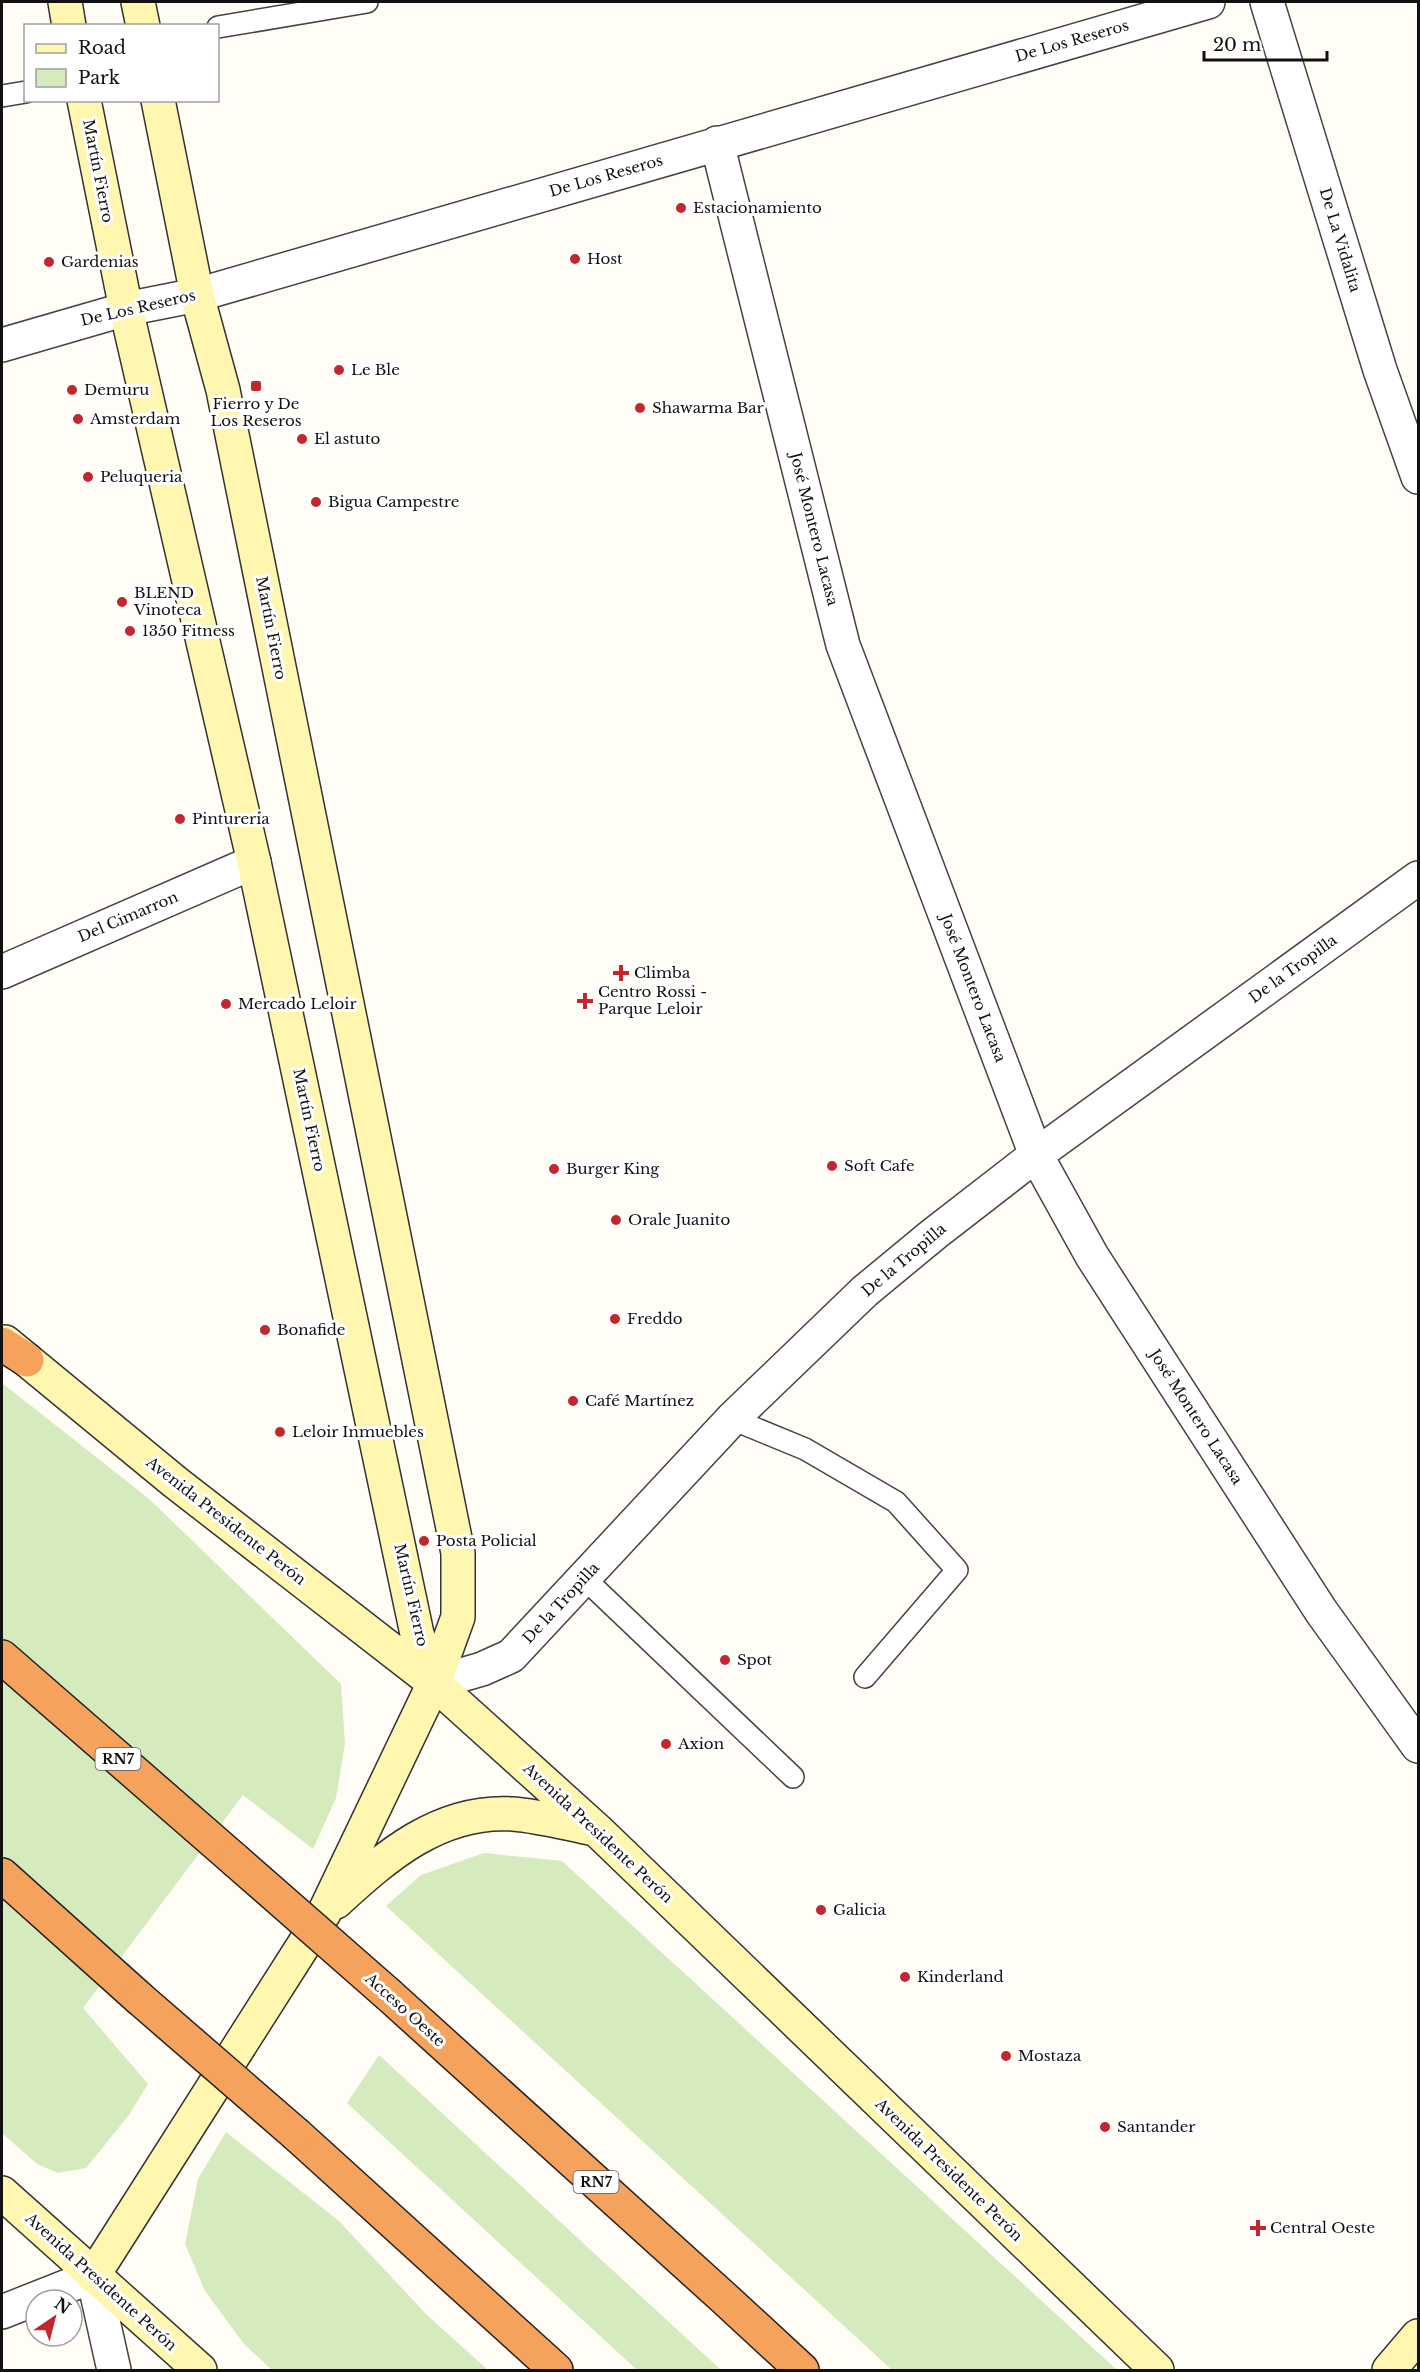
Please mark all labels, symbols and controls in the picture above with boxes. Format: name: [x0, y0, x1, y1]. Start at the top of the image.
street label: De Los Reseros: [1013, 15, 1131, 66]
legend: [24, 24, 219, 102]
scale bar: [1204, 24, 1327, 62]
text: 20 m: [1213, 34, 1261, 56]
text: Road: [78, 37, 126, 59]
text: Park: [78, 67, 120, 89]
street label: Martín Fierro: [79, 118, 118, 224]
street label: De Los Reseros: [547, 150, 665, 201]
street label: De La Vidalita: [1316, 185, 1366, 295]
place label: Estacionamiento: [693, 198, 822, 217]
marker: Estacionamiento: [674, 201, 688, 215]
place label: Host: [587, 249, 623, 268]
place label: Gardenias: [61, 252, 139, 271]
marker: Host: [568, 252, 582, 266]
marker: Gardenias: [42, 255, 56, 269]
street label: De Los Reseros: [79, 285, 197, 330]
place label: Le Ble: [351, 360, 400, 379]
marker: Le Ble: [332, 363, 346, 377]
marker: Fierro y De Los Reseros: [249, 379, 263, 393]
place label: Demuru: [84, 380, 149, 399]
marker: Demuru: [65, 383, 79, 397]
place label: Fierro y De Los Reseros: [210, 394, 302, 430]
place label: Shawarma Bar: [652, 398, 764, 417]
marker: Shawarma Bar: [633, 401, 647, 415]
place label: Amsterdam: [89, 409, 180, 428]
marker: Amsterdam: [71, 412, 85, 426]
place label: El astuto: [314, 429, 381, 448]
marker: El astuto: [295, 432, 309, 446]
street label: José Montero Lacasa: [786, 448, 843, 608]
place label: Peluqueria: [100, 467, 183, 486]
marker: Peluqueria: [81, 470, 95, 484]
place label: Bigua Campestre: [328, 492, 459, 511]
marker: Bigua Campestre: [309, 495, 323, 509]
street label: Martín Fierro: [252, 575, 291, 681]
place label: BLEND Vinoteca: [133, 583, 202, 619]
marker: BLEND Vinoteca: [115, 595, 129, 609]
place label: 1350 Fitness: [142, 621, 235, 640]
marker: 1350 Fitness: [123, 624, 137, 638]
place label: Pintureria: [192, 809, 270, 828]
marker: Pintureria: [173, 812, 187, 826]
street label: Del Cimarron: [75, 887, 181, 946]
street label: José Montero Lacasa: [936, 909, 1011, 1065]
street label: De la Tropilla: [1245, 930, 1341, 1007]
place label: Climba: [634, 963, 691, 982]
marker: Climba: [612, 964, 630, 982]
place label: Centro Rossi - Parque Leloir: [598, 982, 707, 1018]
marker: Centro Rossi - Parque Leloir: [576, 992, 594, 1010]
place label: Mercado Leloir: [238, 994, 357, 1013]
marker: Mercado Leloir: [219, 997, 233, 1011]
street label: Martín Fierro: [289, 1067, 330, 1173]
place label: Soft Cafe: [844, 1156, 915, 1175]
place label: Burger King: [566, 1159, 660, 1178]
marker: Soft Cafe: [825, 1159, 839, 1173]
marker: Burger King: [547, 1162, 561, 1176]
place label: Orale Juanito: [628, 1210, 731, 1229]
marker: Orale Juanito: [609, 1213, 623, 1227]
street label: De la Tropilla: [858, 1218, 950, 1300]
place label: Freddo: [627, 1309, 683, 1328]
marker: Freddo: [608, 1312, 622, 1326]
place label: Bonafide: [277, 1320, 345, 1339]
marker: Bonafide: [258, 1323, 272, 1337]
street label: José Montero Lacasa: [1145, 1344, 1248, 1488]
place label: Café Martínez: [585, 1391, 694, 1410]
marker: Café Martínez: [566, 1394, 580, 1408]
place label: Leloir Inmuebles: [292, 1422, 424, 1441]
marker: Leloir Inmuebles: [273, 1425, 287, 1439]
street label: Avenida Presidente Perón: [142, 1452, 310, 1589]
place label: Posta Policial: [436, 1531, 537, 1550]
marker: Posta Policial: [417, 1534, 431, 1548]
street label: Martín Fierro: [390, 1542, 433, 1648]
street label: De la Tropilla: [518, 1558, 604, 1647]
place label: Spot: [737, 1650, 773, 1669]
marker: Spot: [718, 1653, 732, 1667]
place label: Axion: [677, 1734, 724, 1753]
marker: Axion: [659, 1737, 673, 1751]
road number: RN7: [96, 1748, 140, 1770]
street label: Avenida Presidente Perón: [519, 1758, 677, 1907]
place label: Galicia: [833, 1900, 887, 1919]
marker: Galicia: [814, 1903, 828, 1917]
place label: Kinderland: [917, 1967, 1004, 1986]
street label: Acceso Oeste: [361, 1968, 449, 2050]
marker: Kinderland: [898, 1970, 912, 1984]
place label: Mostaza: [1018, 2046, 1082, 2065]
marker: Mostaza: [999, 2049, 1013, 2063]
street label: Avenida Presidente Perón: [871, 2094, 1027, 2245]
place label: Santander: [1117, 2117, 1196, 2136]
marker: Santander: [1098, 2120, 1112, 2134]
road number: RN7: [574, 2171, 618, 2193]
street label: Avenida Presidente Perón: [21, 2208, 181, 2355]
place label: Central Oeste: [1270, 2218, 1375, 2237]
marker: Central Oeste: [1251, 2221, 1265, 2235]
north arrow: [24, 2288, 84, 2348]
text: N: [51, 2293, 75, 2318]

